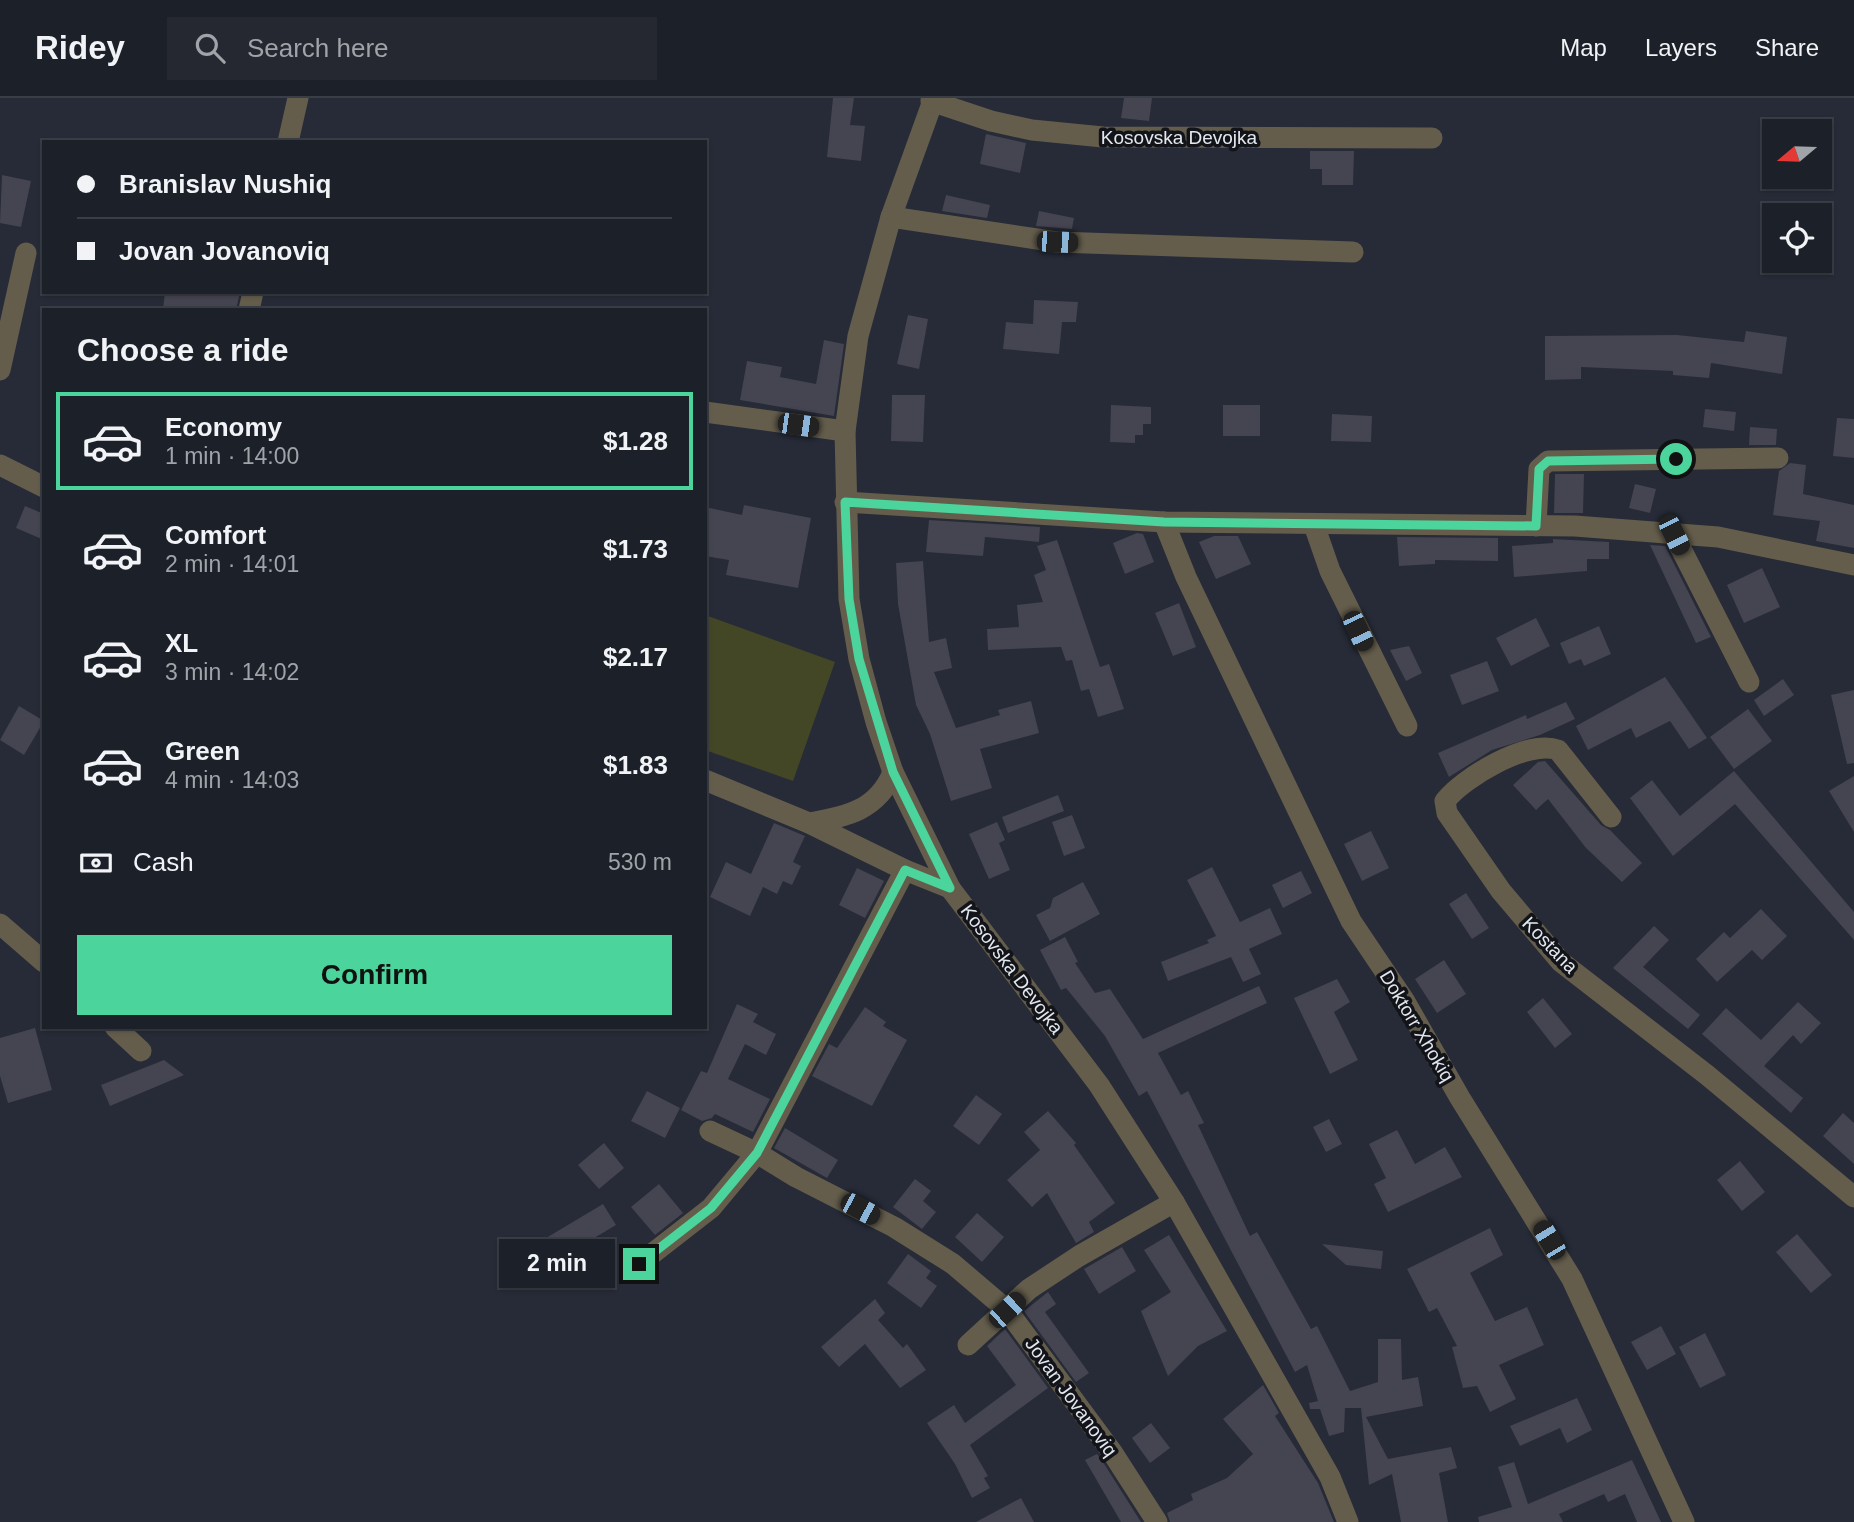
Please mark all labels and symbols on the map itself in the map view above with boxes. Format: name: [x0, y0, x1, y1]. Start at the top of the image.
north arrow: [1762, 119, 1832, 189]
street label: Kosovska Devojka: [1101, 127, 1258, 148]
car: [1036, 231, 1079, 253]
car: [776, 412, 821, 438]
route start: [1660, 443, 1692, 475]
car: [1656, 512, 1693, 558]
car: [1340, 608, 1377, 654]
street label: Kosovska Devojka: [957, 900, 1068, 1038]
street label: Kostana: [1518, 913, 1582, 978]
street label: Doktorr Xhokiq: [1376, 967, 1458, 1085]
car: [837, 1190, 884, 1228]
car: [1530, 1217, 1569, 1263]
callout: 2 min: [499, 1240, 614, 1288]
route end: [623, 1248, 655, 1280]
car: [985, 1288, 1030, 1332]
street label: Jovan Jovanoviq: [1021, 1334, 1121, 1460]

